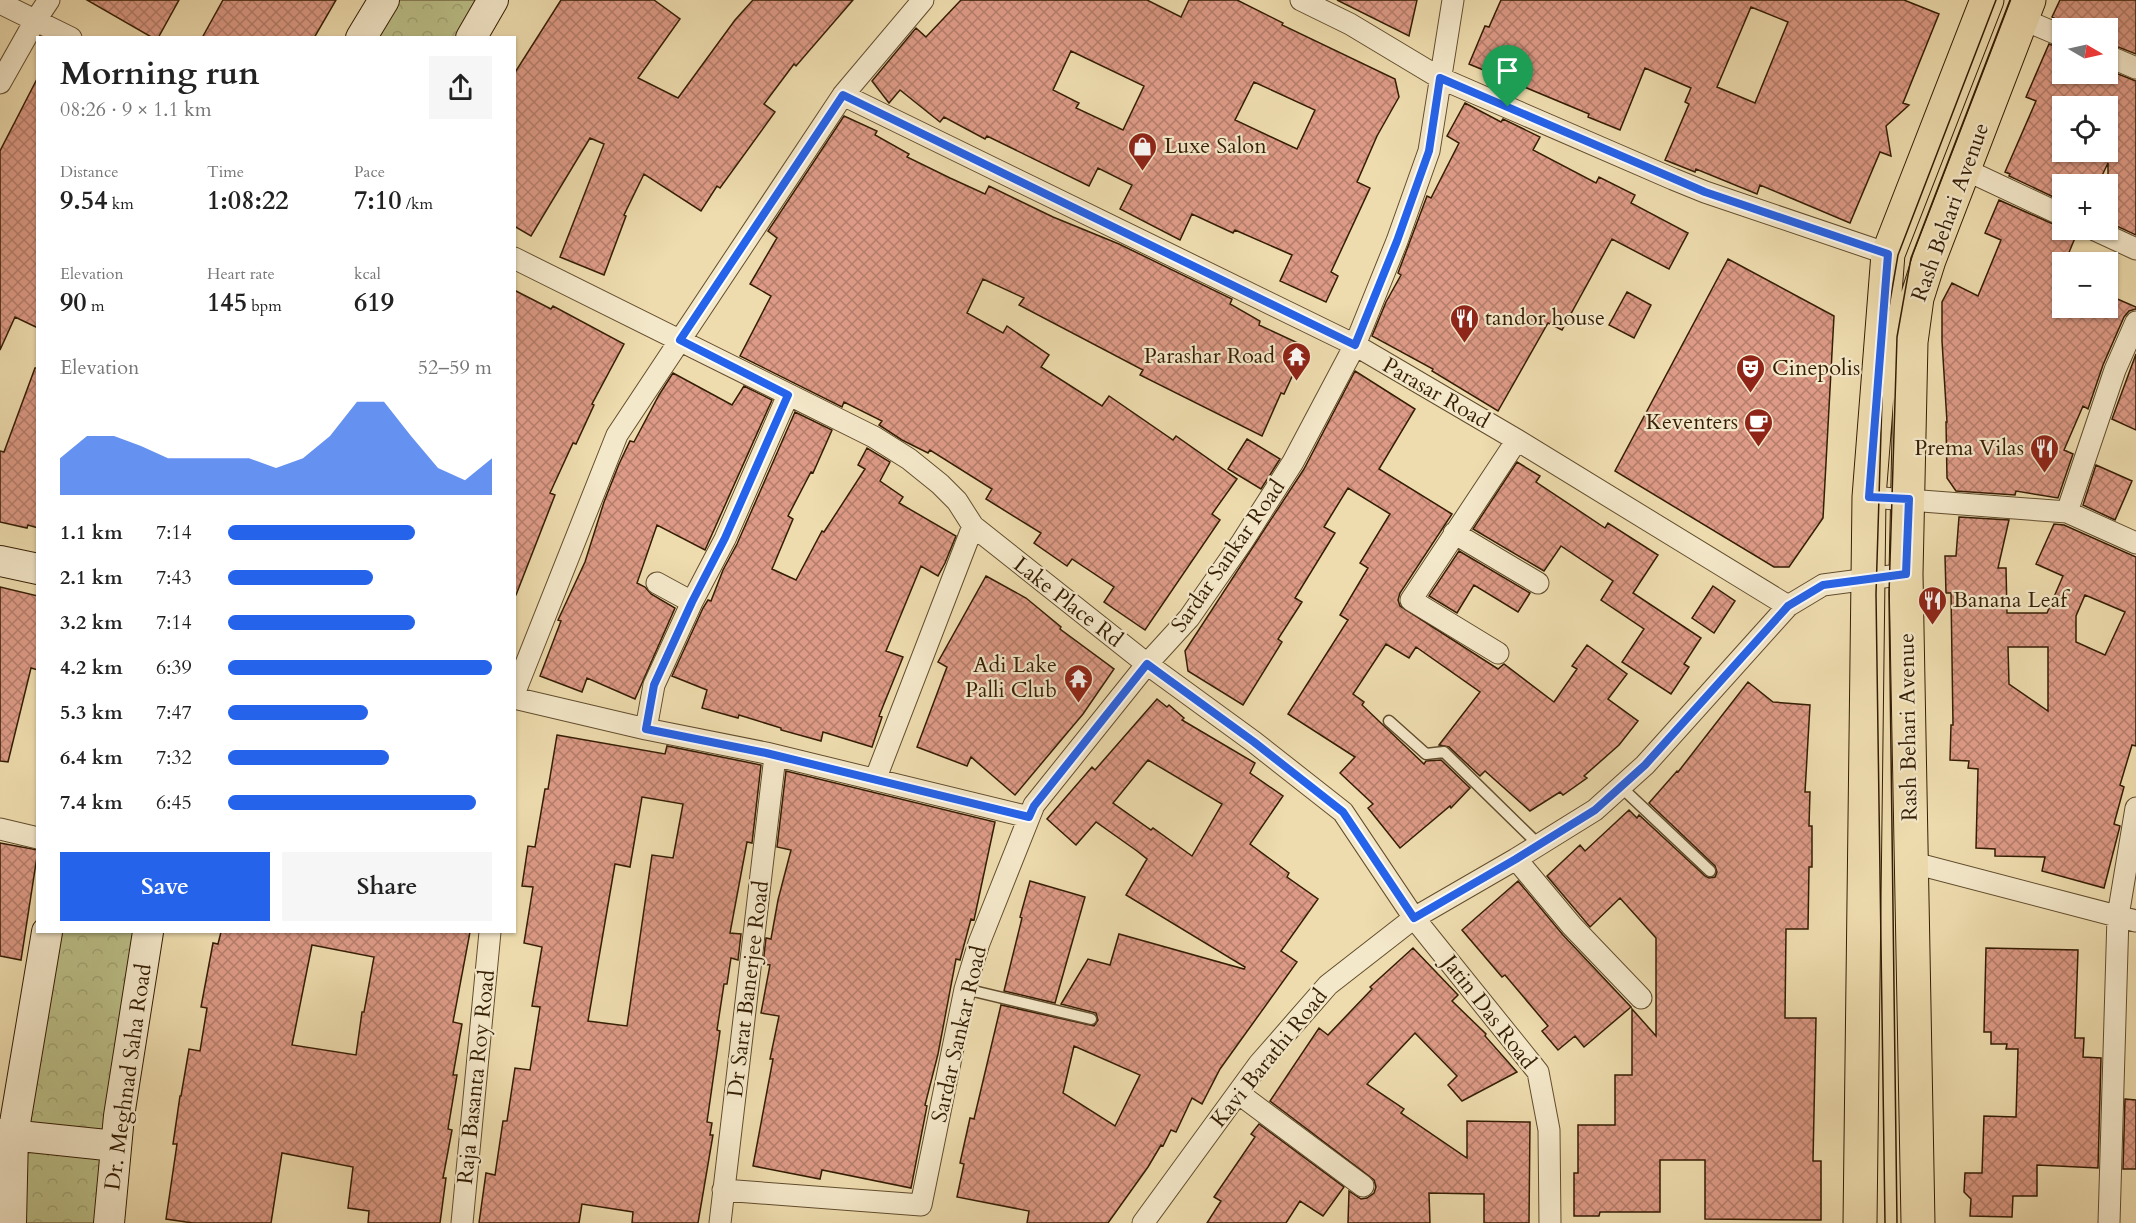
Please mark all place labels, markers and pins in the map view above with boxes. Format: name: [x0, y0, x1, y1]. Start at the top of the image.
pin: [1482, 45, 1533, 107]
shop icon: Luxe Salon: [1127, 130, 1159, 172]
place label: Luxe Salon: [1164, 131, 1267, 161]
restaurant icon: tandor house: [1448, 302, 1480, 344]
place label: tandor house: [1485, 303, 1605, 333]
temple icon: Parashar Road: [1280, 340, 1312, 382]
place label: Parashar Road: [1144, 341, 1275, 371]
theatre icon: Cinepolis: [1735, 352, 1767, 394]
place label: Cinepolis: [1772, 353, 1860, 383]
cafe icon: Keventers: [1743, 406, 1775, 448]
place label: Keventers: [1646, 407, 1738, 437]
restaurant icon: Prema Vilas: [2029, 432, 2061, 474]
place label: Prema Vilas: [1914, 433, 2024, 463]
restaurant icon: Banana Leaf: [1916, 584, 1948, 626]
place label: Banana Leaf: [1953, 585, 2070, 615]
place label: Adi Lake Palli Club: [965, 650, 1057, 705]
temple icon: Adi Lake Palli Club: [1062, 662, 1094, 704]

